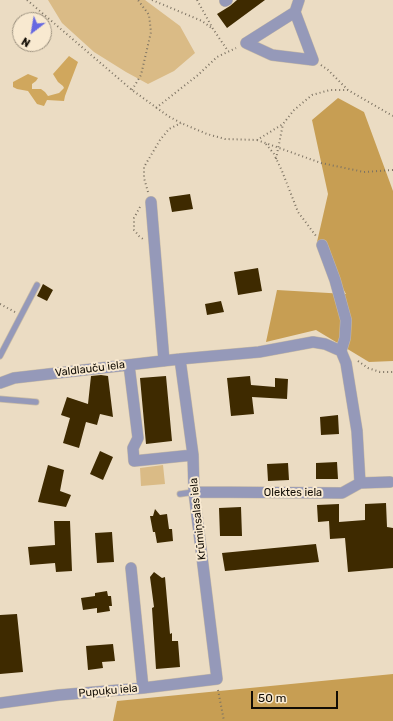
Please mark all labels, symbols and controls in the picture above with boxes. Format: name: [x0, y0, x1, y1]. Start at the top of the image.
north arrow: [12, 12, 52, 52]
text: N: [19, 34, 33, 49]
street label: Valdlauču iela: [54, 358, 126, 380]
street label: Krūmiņsalas iela: [187, 477, 209, 561]
street label: Olektes iela: [264, 486, 322, 500]
street label: Pupuķu iela: [78, 682, 138, 700]
scale bar: [253, 683, 340, 709]
text: 50 m: [258, 691, 286, 705]

